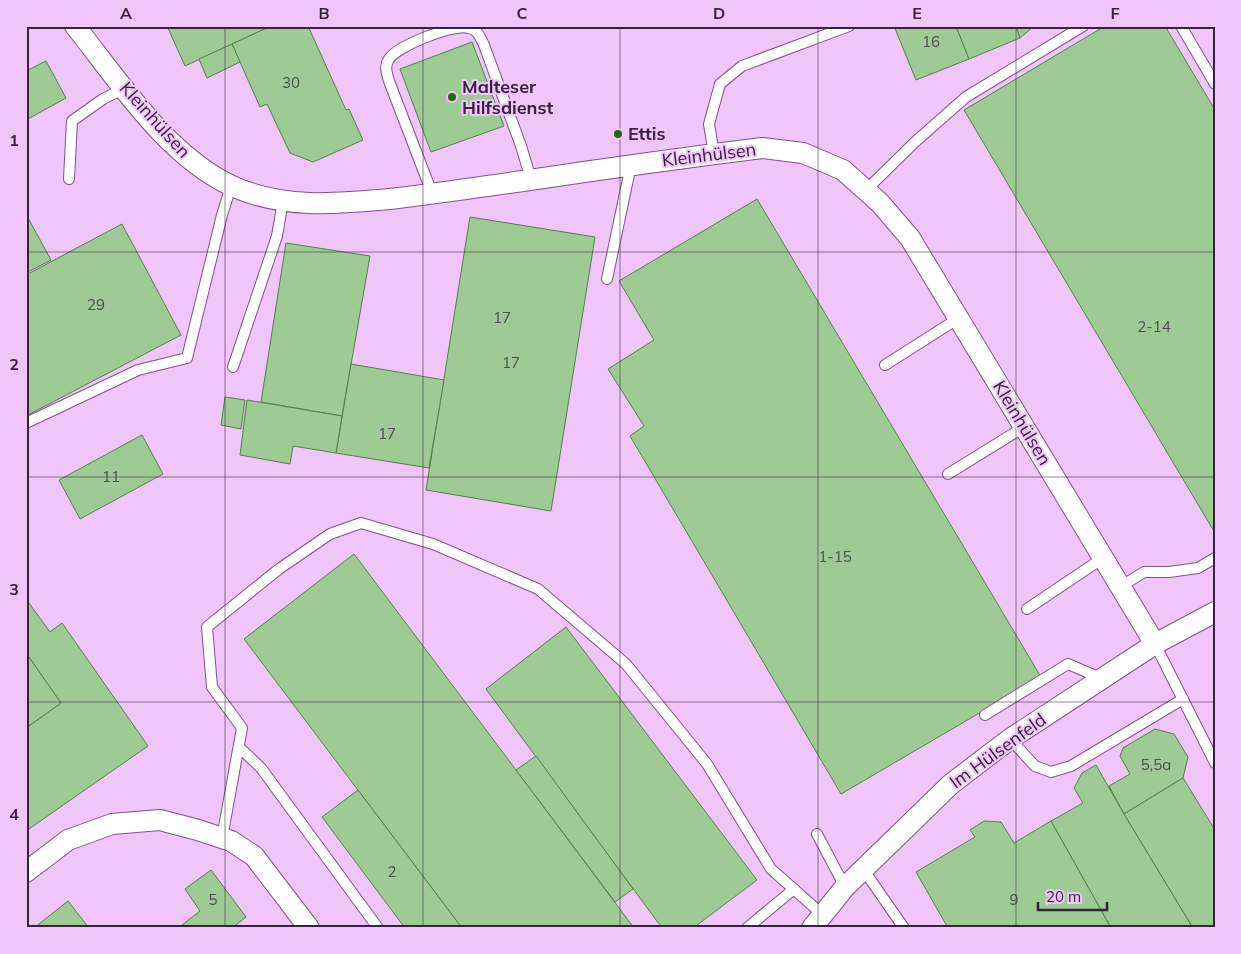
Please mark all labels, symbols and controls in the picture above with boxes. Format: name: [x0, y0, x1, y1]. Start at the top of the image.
text: A: [120, 3, 132, 23]
text: B: [318, 3, 330, 23]
text: C: [517, 3, 528, 23]
text: D: [713, 3, 725, 23]
text: E: [912, 3, 922, 23]
text: F: [1110, 3, 1120, 23]
house number: 16: [922, 32, 940, 51]
house number: 30: [282, 73, 300, 92]
place label: Malteser Hilfsdienst: [462, 75, 553, 119]
street label: Kleinhülsen: [115, 77, 196, 163]
marker: Malteser Hilfsdienst: [446, 91, 458, 103]
place label: Ettis: [628, 122, 665, 145]
marker: Ettis: [612, 128, 624, 140]
text: 1: [9, 130, 19, 150]
street label: Kleinhülsen: [660, 137, 757, 172]
house number: 29: [87, 295, 105, 314]
house number: 17: [493, 308, 511, 327]
house number: 2-14: [1137, 317, 1171, 336]
house number: 17: [502, 353, 520, 372]
text: 2: [9, 354, 19, 374]
street label: Kleinhülsen: [988, 376, 1057, 469]
house number: 17: [378, 424, 396, 443]
house number: 11: [102, 467, 120, 486]
house number: 1-15: [818, 547, 852, 566]
text: 3: [9, 579, 19, 599]
street label: Im Hülsenfeld: [945, 708, 1050, 793]
house number: 5,5a: [1141, 755, 1171, 774]
text: 4: [9, 804, 19, 824]
house number: 2: [387, 862, 397, 881]
scale bar: [1038, 879, 1107, 911]
text: 20 m: [1046, 887, 1081, 906]
house number: 5: [208, 890, 218, 909]
house number: 9: [1009, 890, 1019, 909]

